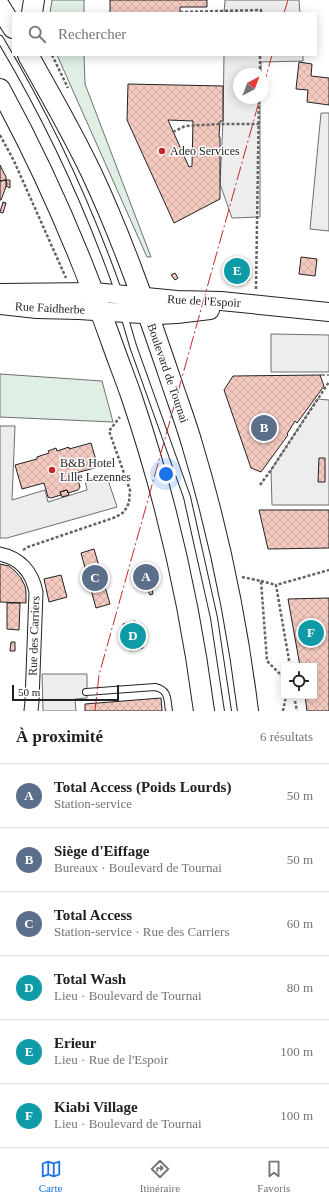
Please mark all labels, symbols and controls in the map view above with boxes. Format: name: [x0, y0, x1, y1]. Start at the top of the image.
search box: [12, 12, 317, 56]
icon: search: [26, 23, 48, 45]
text: Rechercher: [58, 26, 126, 42]
north arrow: [233, 68, 269, 104]
place label: Adeo Services: [170, 144, 240, 158]
marker: Adeo Services: [157, 146, 167, 156]
pin: E: [224, 256, 250, 286]
street label: Rue de l'Espoir: [167, 292, 241, 310]
street label: Rue Faidherbe: [15, 299, 85, 317]
street label: Boulevard de Tournai: [144, 321, 192, 425]
pin: B: [251, 413, 277, 443]
place label: B&B Hotel Lille Lezennes: [60, 456, 131, 484]
your location: [156, 464, 176, 484]
marker: B&B Hotel Lille Lezennes: [47, 465, 57, 475]
pin: A: [133, 562, 159, 592]
pin: C: [82, 563, 108, 593]
street label: Rue des Carriers: [26, 595, 42, 676]
pin: F: [298, 618, 324, 648]
pin: D: [120, 621, 146, 651]
map controls: [281, 663, 317, 699]
button: locate: [281, 663, 317, 699]
scale bar: [12, 683, 119, 702]
text: 50 m: [18, 686, 40, 698]
text: À proximité: [16, 727, 103, 746]
text: 6 résultats: [260, 729, 313, 744]
text: Total Access (Poids Lourds): [54, 779, 231, 795]
text: A: [24, 788, 34, 803]
text: 50 m: [287, 788, 313, 803]
text: Station-service: [54, 796, 132, 811]
text: Siège d'Eiffage: [54, 843, 149, 859]
text: B: [25, 852, 33, 867]
text: 50 m: [287, 852, 313, 867]
text: Bureaux · Boulevard de Tournai: [54, 860, 222, 875]
text: Total Access: [54, 907, 132, 923]
text: C: [24, 916, 34, 931]
text: 60 m: [287, 916, 313, 931]
text: Station-service · Rue des Carriers: [54, 924, 229, 939]
text: Total Wash: [54, 971, 126, 987]
text: D: [24, 980, 34, 995]
text: 80 m: [287, 980, 313, 995]
text: Lieu · Boulevard de Tournai: [54, 988, 202, 1003]
text: Erieur: [54, 1035, 97, 1051]
text: E: [25, 1044, 33, 1059]
text: 100 m: [280, 1044, 313, 1059]
text: Lieu · Rue de l'Espoir: [54, 1052, 168, 1067]
text: Kiabi Village: [54, 1099, 138, 1115]
text: F: [25, 1108, 33, 1123]
text: 100 m: [280, 1108, 313, 1123]
text: Lieu · Boulevard de Tournai: [54, 1116, 202, 1131]
tab: Carte: [39, 1158, 62, 1194]
tab: Itinéraire: [140, 1158, 180, 1194]
tab: Favoris: [257, 1158, 290, 1194]

